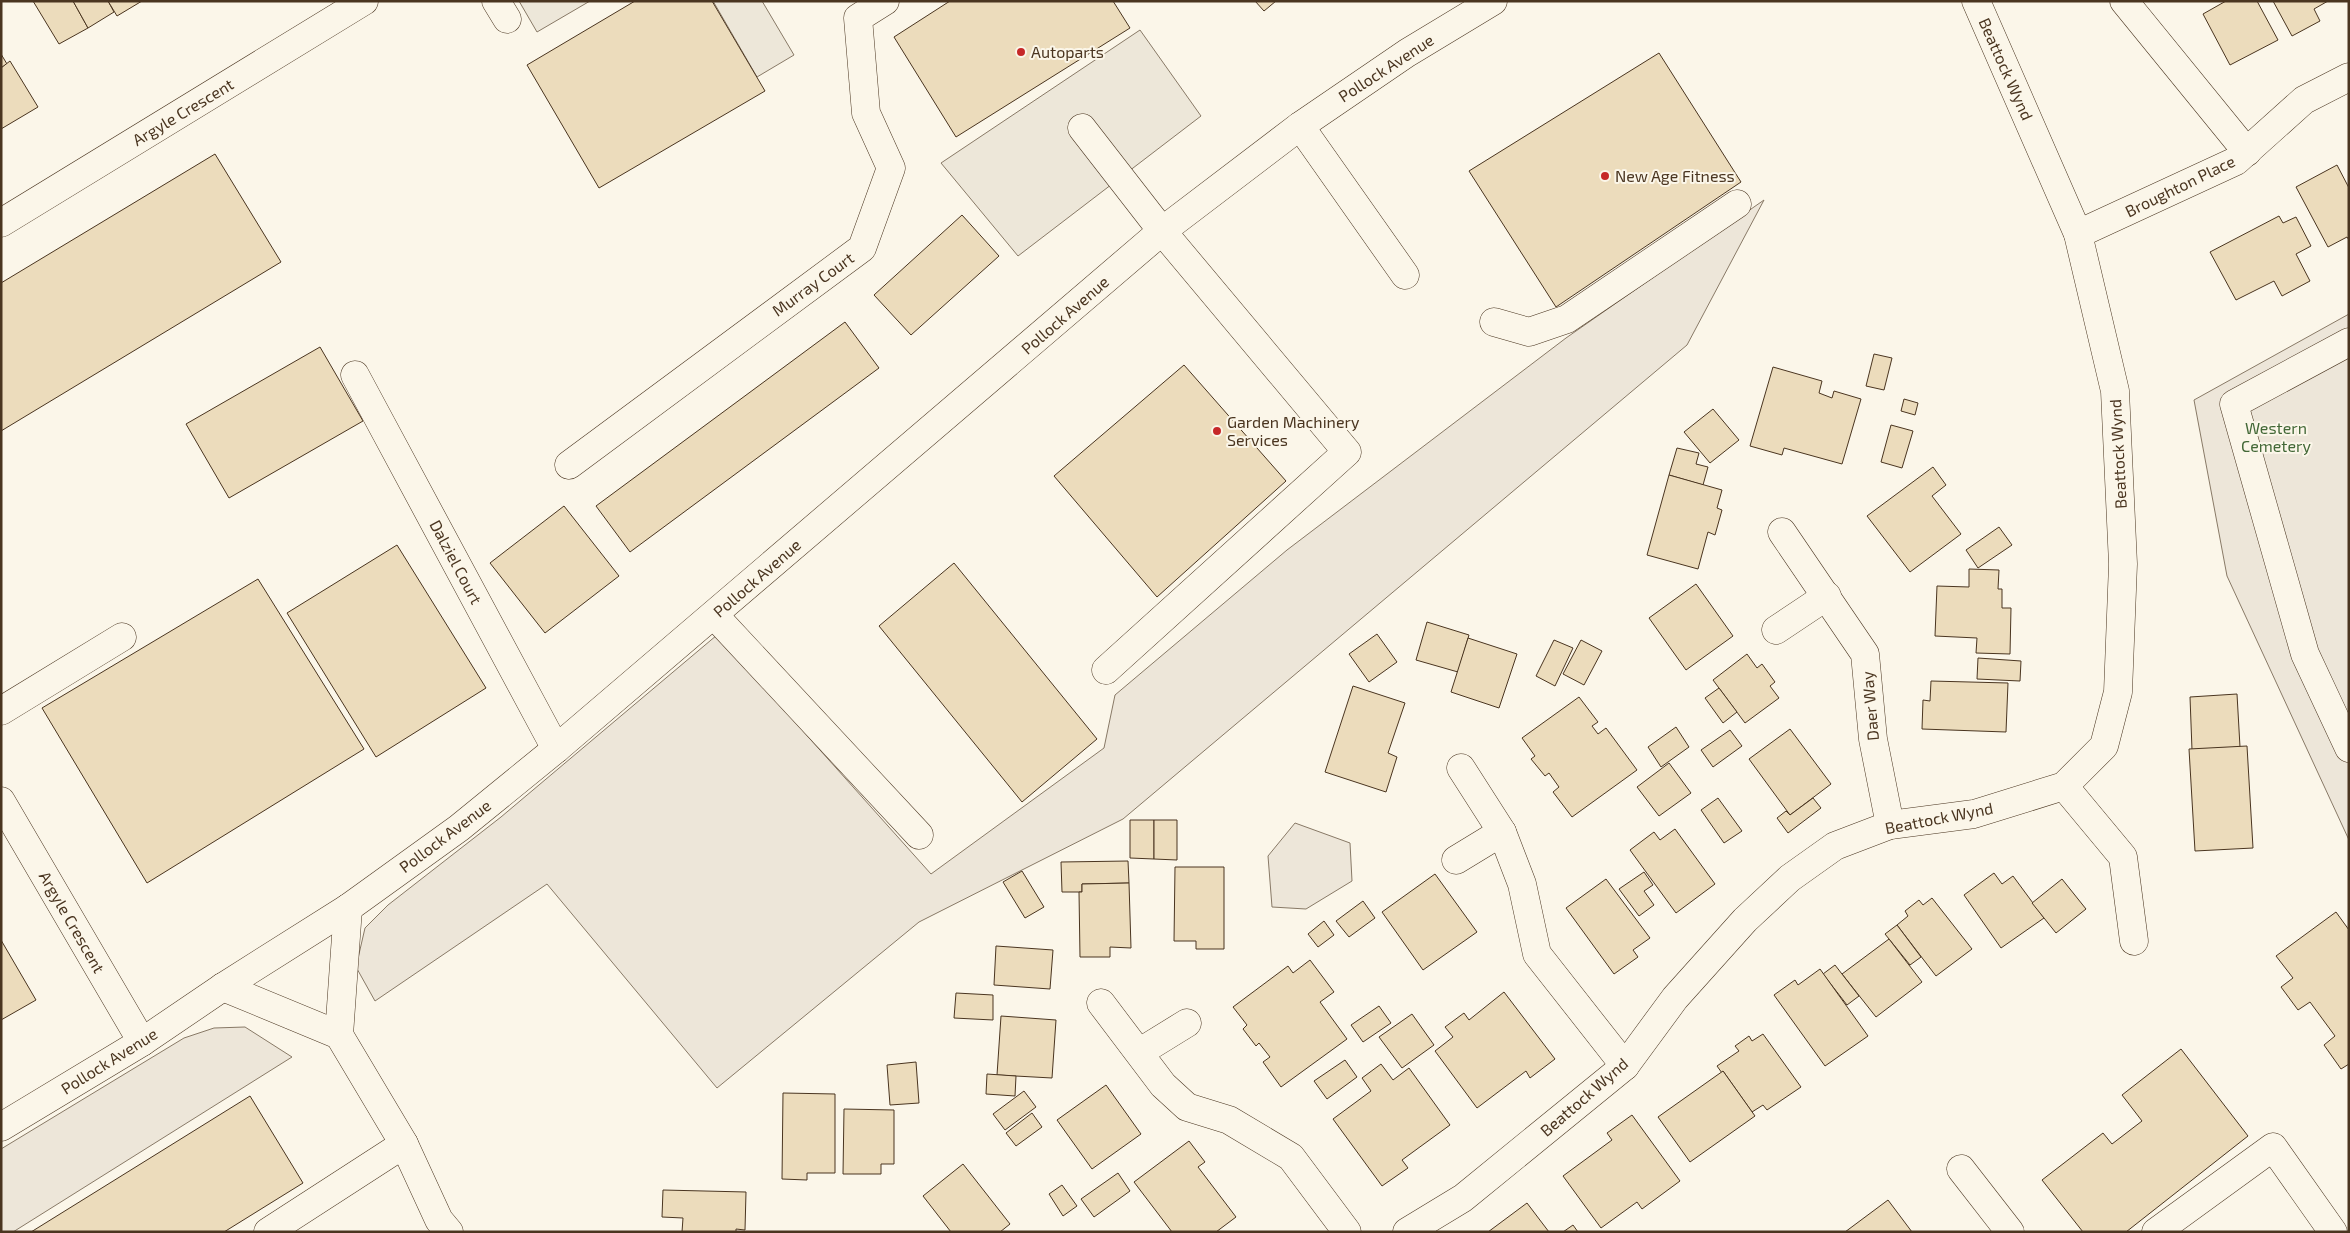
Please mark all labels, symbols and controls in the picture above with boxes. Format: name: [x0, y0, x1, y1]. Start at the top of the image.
street label: Beattock Wynd: [1975, 15, 2037, 123]
street label: Pollock Avenue: [1335, 30, 1437, 105]
place label: Autoparts: [1031, 42, 1104, 61]
marker: Autoparts: [1015, 46, 1027, 58]
street label: Argyle Crescent: [129, 74, 237, 149]
street label: Broughton Place: [2122, 151, 2238, 220]
place label: New Age Fitness: [1615, 166, 1735, 185]
marker: New Age Fitness: [1599, 170, 1611, 182]
street label: Murray Court: [768, 248, 857, 320]
street label: Pollock Avenue: [1017, 271, 1112, 358]
street label: Beattock Wynd: [2105, 399, 2130, 509]
place label: Garden Machinery Services: [1227, 412, 1360, 449]
park label: Western Cemetery: [2241, 418, 2311, 455]
marker: Garden Machinery Services: [1211, 425, 1223, 437]
street label: Dalziel Court: [426, 516, 487, 607]
street label: Pollock Avenue: [709, 534, 804, 621]
street label: Daer Way: [1857, 670, 1882, 742]
street label: Pollock Avenue: [395, 795, 494, 876]
street label: Beattock Wynd: [1883, 798, 1995, 837]
street label: Argyle Crescent: [36, 867, 109, 976]
street label: Pollock Avenue: [57, 1023, 160, 1098]
street label: Beattock Wynd: [1536, 1053, 1631, 1140]

